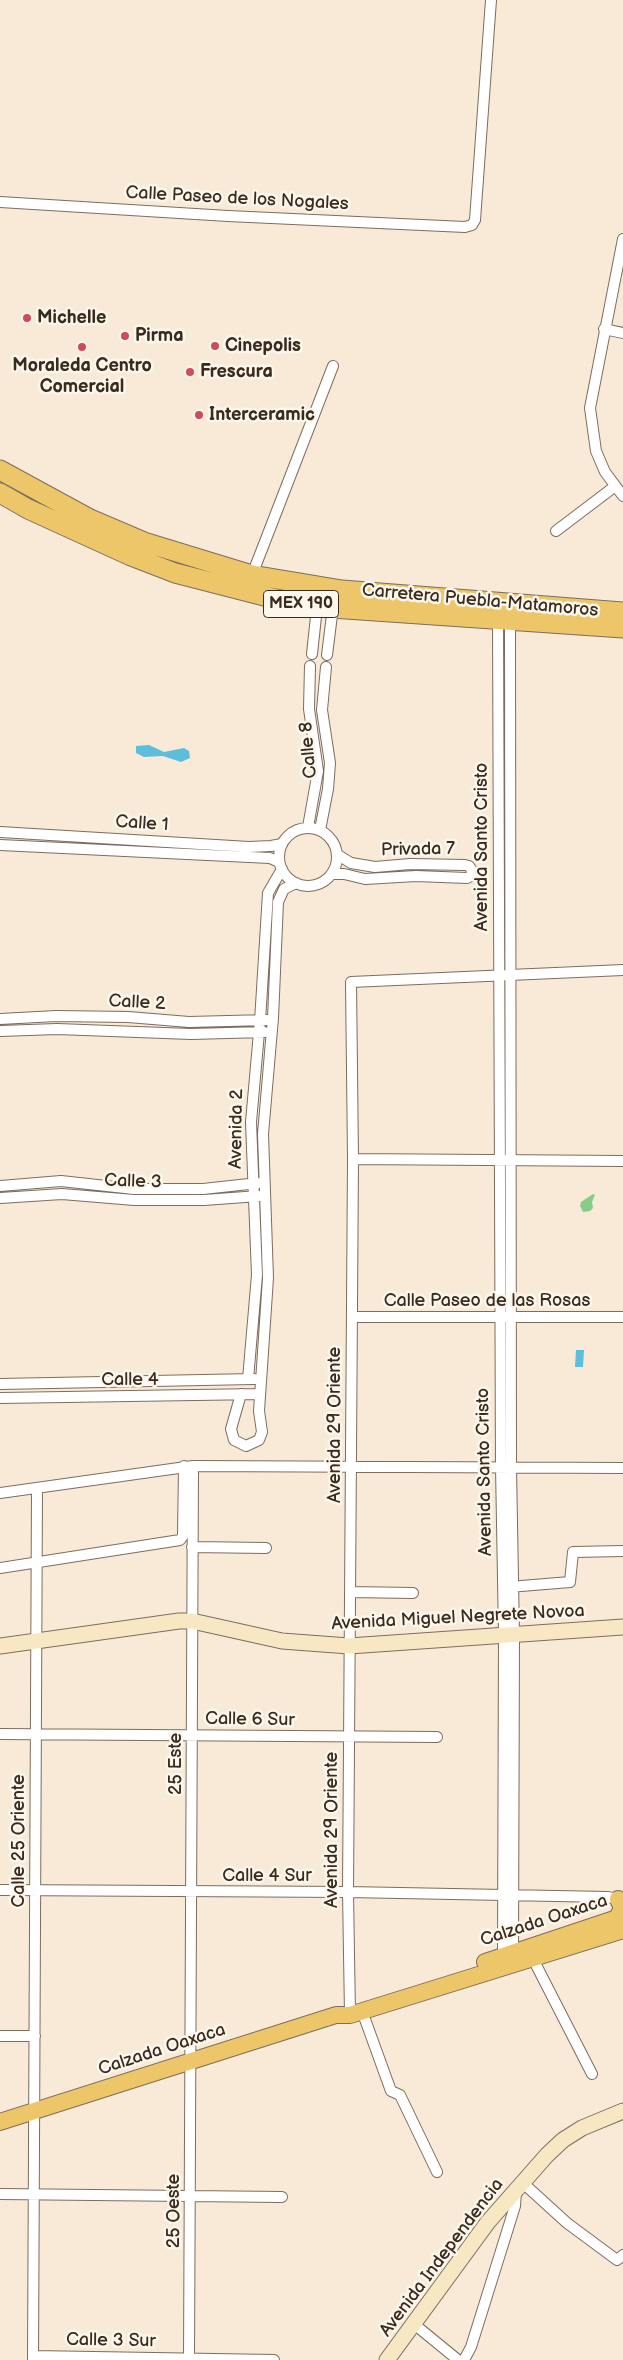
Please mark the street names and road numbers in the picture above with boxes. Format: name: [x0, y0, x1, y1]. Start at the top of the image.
street label: Calle Paseo de los Nogales: [125, 182, 349, 216]
street label: Carretera Puebla-Matamoros: [361, 580, 599, 622]
road number: MEX 190: [264, 590, 338, 618]
street label: Calle 8: [296, 721, 322, 779]
street label: Avenida Santo Cristo: [471, 763, 493, 931]
street label: Calle 1: [115, 811, 169, 837]
street label: Privada 7: [381, 839, 455, 861]
street label: Calle 2: [108, 991, 166, 1015]
street label: Avenida 2: [226, 1089, 248, 1169]
street label: Calle 3: [104, 1170, 162, 1194]
street label: Calle Paseo de las Rosas: [384, 1290, 590, 1312]
street label: Avenida 29 Oriente: [324, 1347, 346, 1503]
street label: Calle 4: [101, 1369, 159, 1391]
street label: Avenida Santo Cristo: [473, 1388, 497, 1556]
street label: Avenida Miguel Negrete Novoa: [331, 1601, 585, 1635]
street label: Calle 6 Sur: [205, 1708, 295, 1732]
street label: 25 Este: [165, 1733, 187, 1795]
street label: Avenida 29 Oriente: [321, 1752, 343, 1908]
street label: Calle 25 Oriente: [8, 1774, 30, 1908]
street label: Calle 4 Sur: [222, 1865, 312, 1887]
street label: Calzada Oaxaca: [478, 1890, 610, 1952]
street label: Calzada Oaxaca: [96, 2019, 228, 2081]
street label: 25 Oeste: [163, 2174, 185, 2248]
street label: Avenida Independencia: [375, 2175, 509, 2341]
street label: Calle 3 Sur: [66, 2329, 156, 2353]

